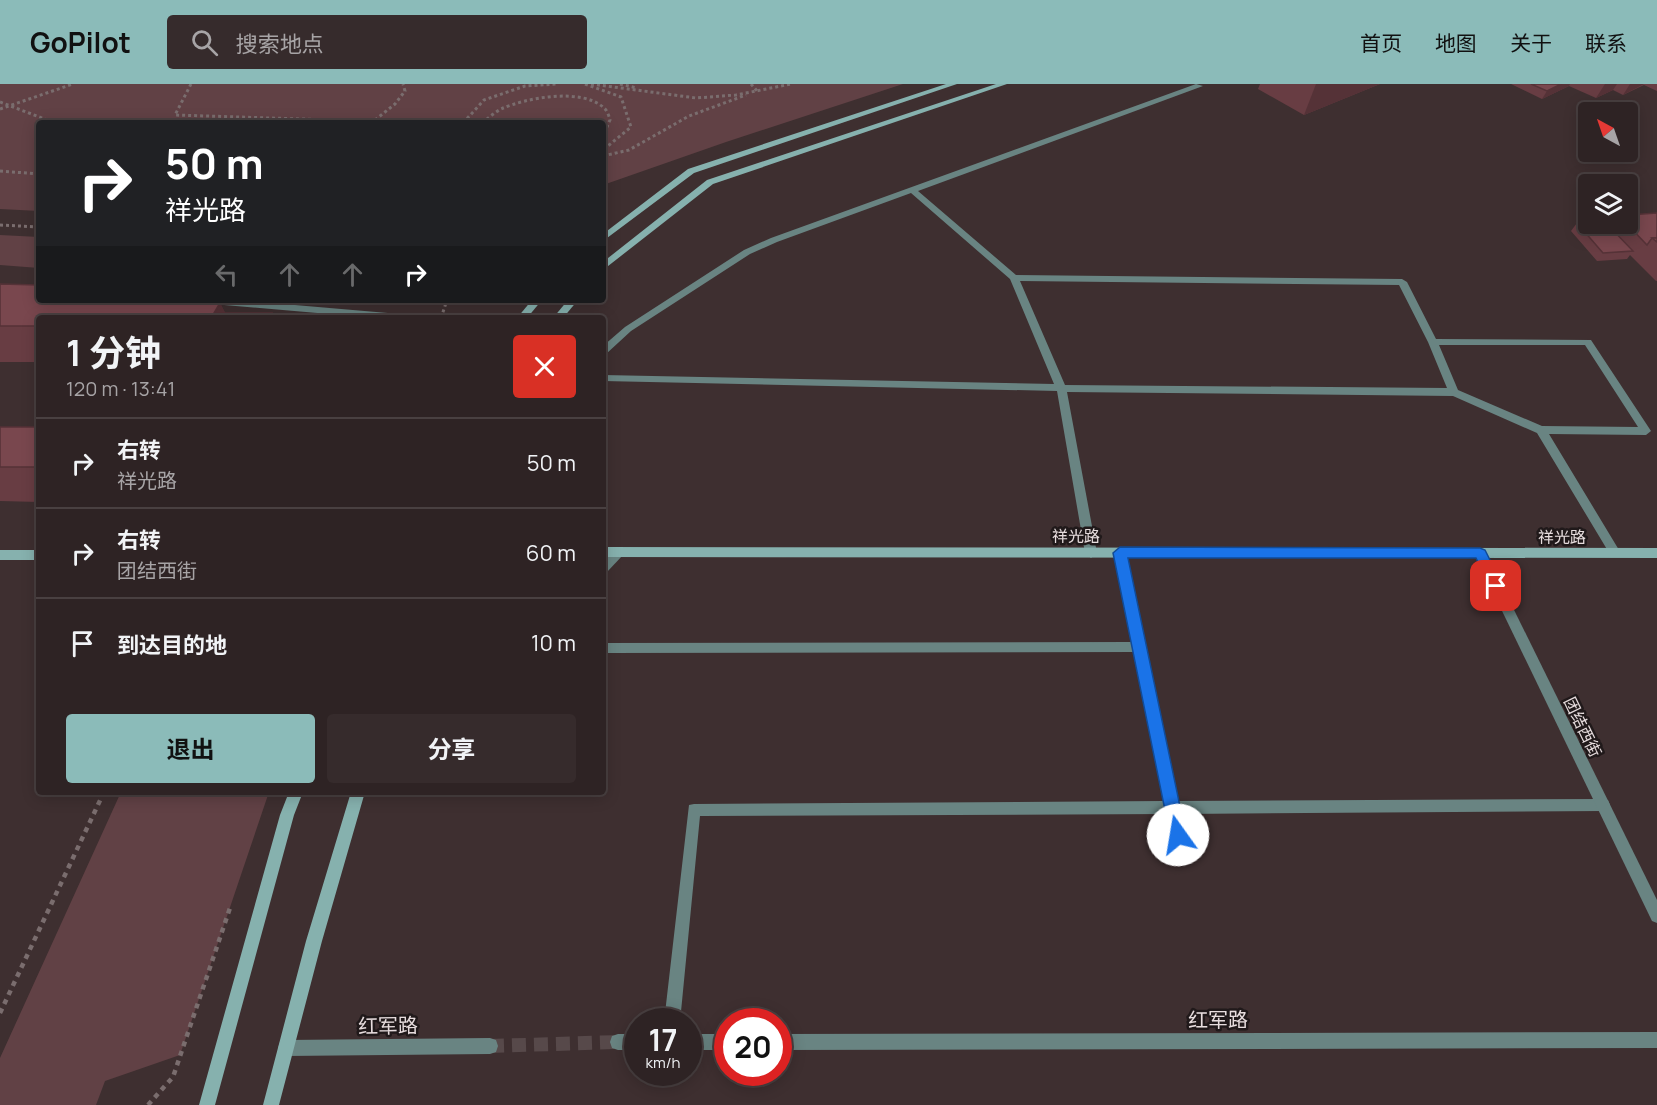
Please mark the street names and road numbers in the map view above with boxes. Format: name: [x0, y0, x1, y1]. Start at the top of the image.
street label: 祥光路: [1052, 525, 1100, 547]
street label: 祥光路: [1538, 526, 1586, 548]
street label: 团结西街: [1559, 693, 1607, 761]
street label: 红军路: [1188, 1006, 1248, 1033]
street label: 红军路: [358, 1011, 418, 1040]

